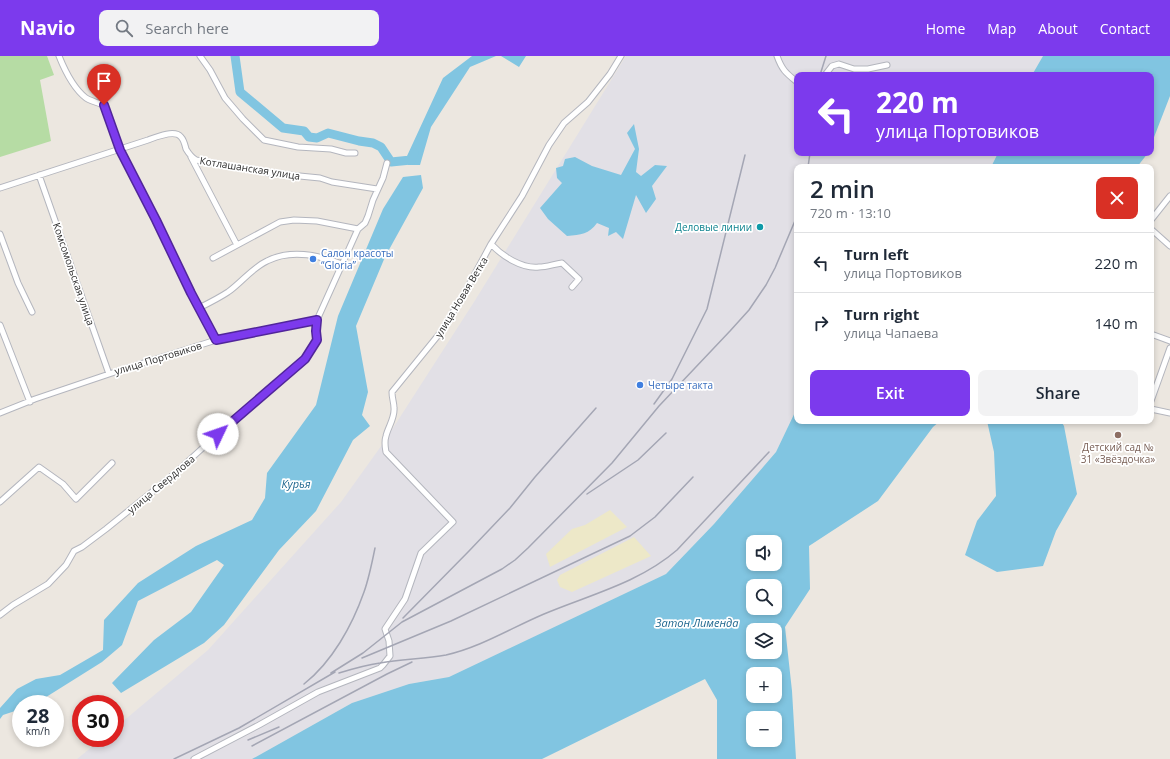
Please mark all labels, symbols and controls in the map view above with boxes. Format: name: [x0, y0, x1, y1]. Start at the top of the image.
search box: [99, 10, 379, 46]
text: Navio: [20, 15, 75, 41]
icon: search: [113, 17, 135, 39]
text: Search here: [145, 18, 229, 38]
text: Home: [926, 19, 965, 38]
text: Map: [987, 19, 1016, 38]
text: About: [1038, 19, 1078, 38]
text: Contact: [1100, 19, 1150, 38]
pin: [87, 64, 121, 105]
icon: arrive: [93, 70, 115, 92]
text: 220 m: [876, 83, 959, 121]
icon: left: [810, 88, 862, 140]
text: улица Портовиков: [876, 119, 1039, 143]
street label: Котлашанская улица: [199, 153, 301, 183]
text: 2 min: [810, 172, 875, 205]
button: close: [1096, 177, 1138, 219]
text: 720 m · 13:10: [810, 204, 891, 222]
place label: Деловые линии: [675, 220, 752, 234]
street label: Комсомольская улица: [50, 221, 98, 327]
marker: Деловые линии: [755, 222, 765, 232]
text: Turn left: [844, 244, 909, 264]
place label: Салон красоты “Gloria”: [321, 246, 394, 272]
icon: left: [810, 252, 832, 274]
text: 220 m: [1094, 253, 1138, 273]
marker: Салон красоты “Gloria”: [308, 254, 318, 264]
street label: улица Новая Ветка: [431, 254, 491, 340]
text: улица Портовиков: [844, 264, 962, 282]
text: Turn right: [844, 304, 919, 324]
icon: right: [810, 312, 832, 334]
text: 140 m: [1094, 313, 1138, 333]
text: улица Чапаева: [844, 324, 938, 342]
street label: улица Портовиков: [113, 338, 204, 378]
button: Exit: [810, 370, 970, 416]
button: Share: [978, 370, 1138, 416]
place label: Четыре такта: [648, 378, 713, 392]
marker: Четыре такта: [635, 380, 645, 390]
position arrow: [197, 413, 239, 455]
marker: Детский сад № 31 «Звёздочка»: [1113, 430, 1123, 440]
place label: Детский сад № 31 «Звёздочка»: [1081, 440, 1155, 466]
street label: улица Свердлова: [124, 452, 198, 516]
water label: Курья: [281, 476, 311, 491]
map controls: [746, 535, 782, 747]
button: sound: [746, 535, 782, 571]
button: search: [746, 579, 782, 615]
water label: Затон Лименда: [655, 615, 738, 630]
button: layers: [746, 623, 782, 659]
button: +: [746, 667, 782, 703]
speed limit sign: 30: [72, 695, 124, 747]
text: 28: [27, 702, 49, 729]
button: −: [746, 711, 782, 747]
text: km/h: [26, 724, 50, 738]

